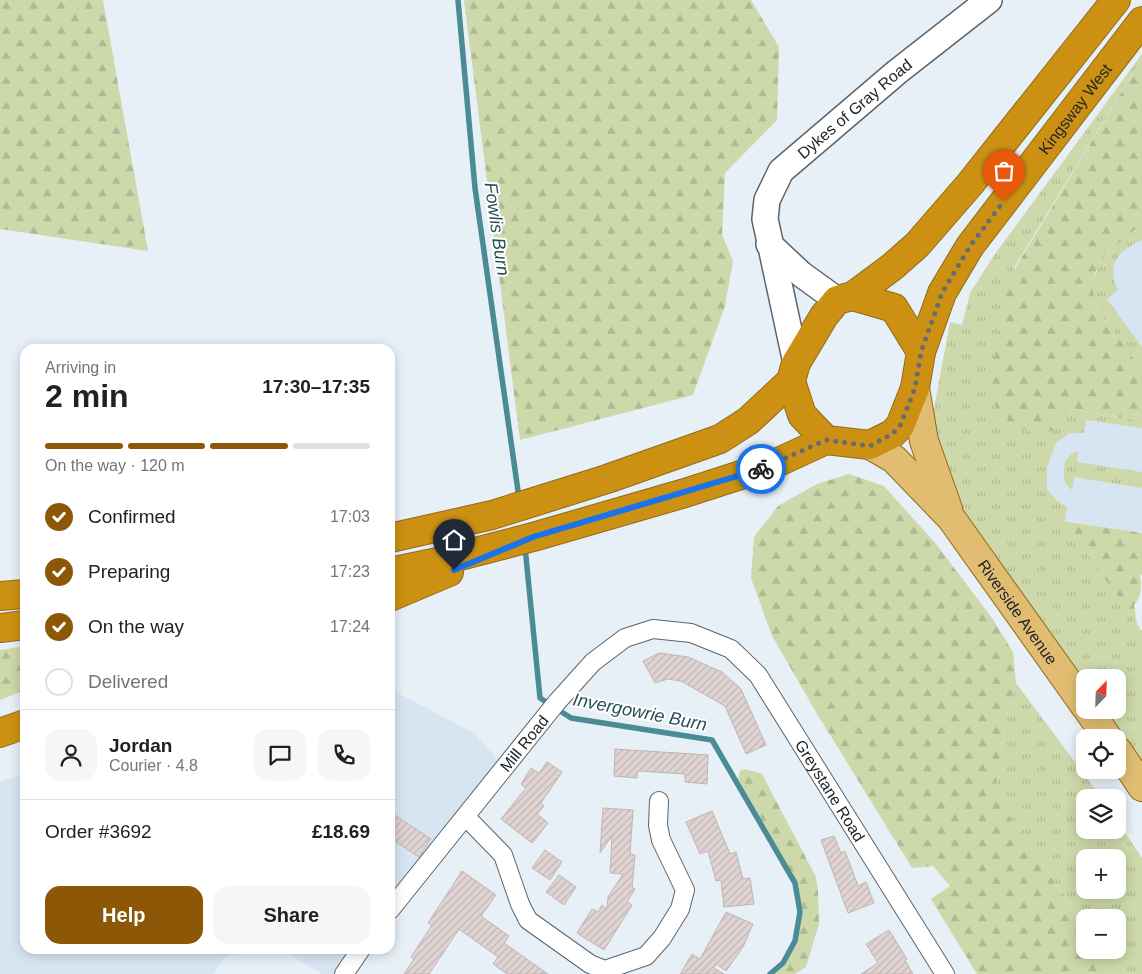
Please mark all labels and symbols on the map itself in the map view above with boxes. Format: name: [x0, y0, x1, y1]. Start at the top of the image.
street label: Dykes of Gray Road: [794, 55, 915, 162]
street label: Kingsway West: [1035, 60, 1115, 157]
pin: [983, 150, 1025, 201]
water label: Fowlis Burn: [481, 181, 513, 277]
courier: [736, 444, 786, 494]
pin: [433, 519, 475, 570]
street label: Riverside Avenue: [975, 556, 1061, 667]
north arrow: [1076, 669, 1126, 719]
water label: Invergowrie Burn: [571, 689, 709, 735]
street label: Mill Road: [496, 712, 552, 774]
street label: Greystane Road: [792, 737, 868, 844]

